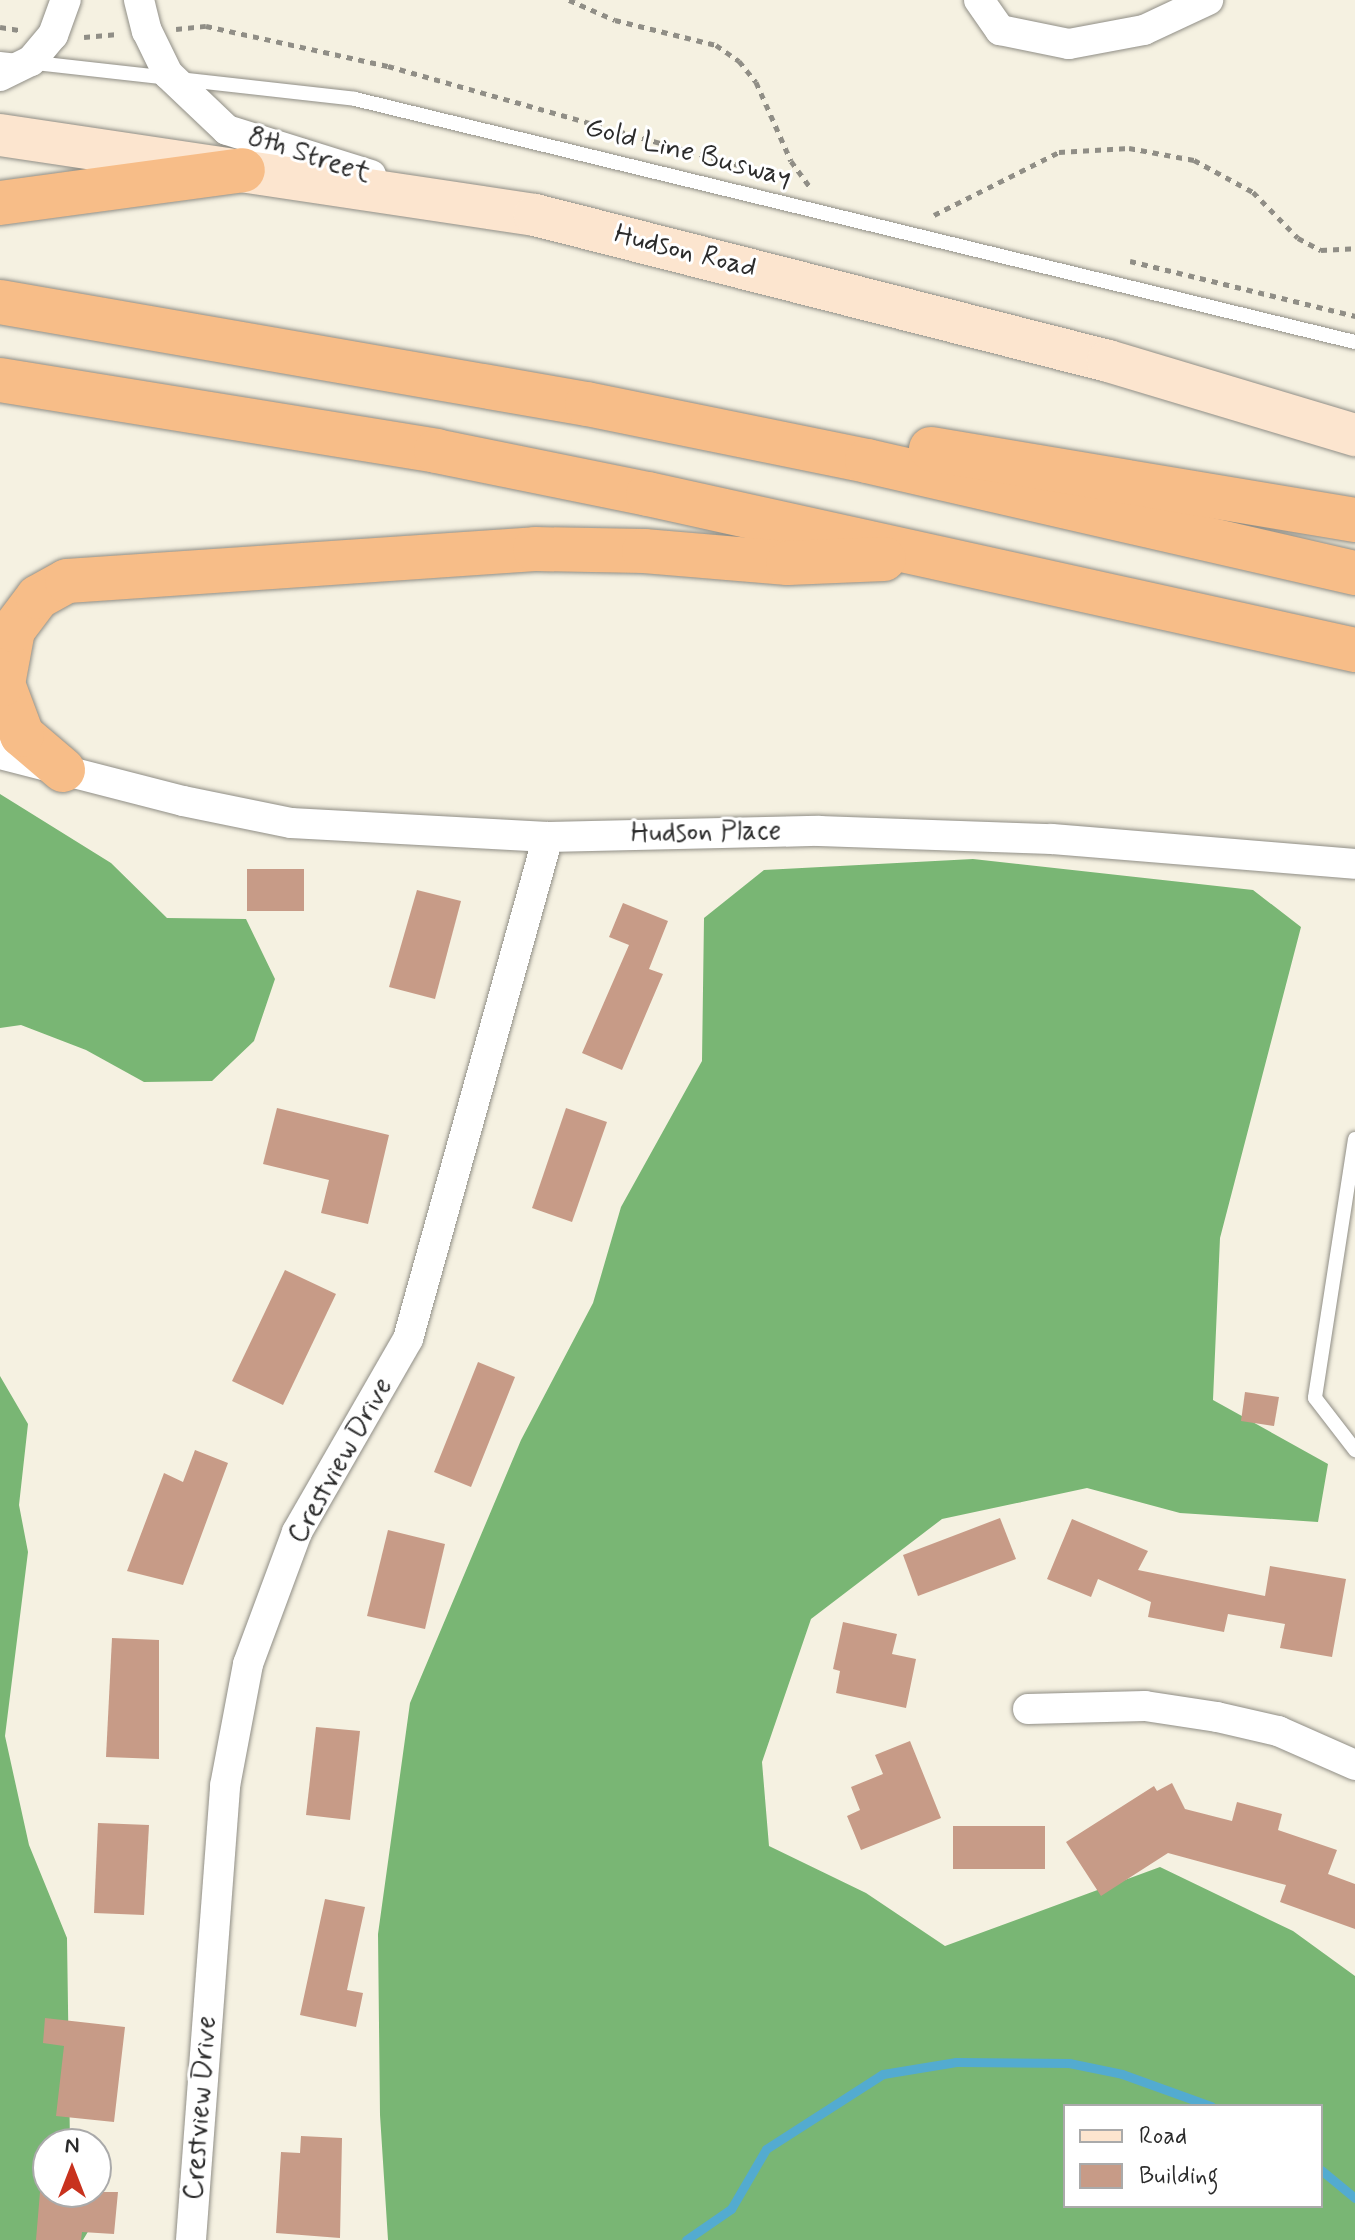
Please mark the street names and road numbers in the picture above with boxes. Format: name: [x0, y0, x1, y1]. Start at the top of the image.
street label: Gold Line Busway: [581, 111, 795, 195]
street label: 8th Street: [243, 120, 375, 192]
street label: Hudson Road: [611, 218, 759, 286]
street label: Hudson Place: [630, 815, 782, 851]
street label: Crestview Drive: [282, 1373, 400, 1549]
street label: Crestview Drive: [178, 2016, 224, 2200]

